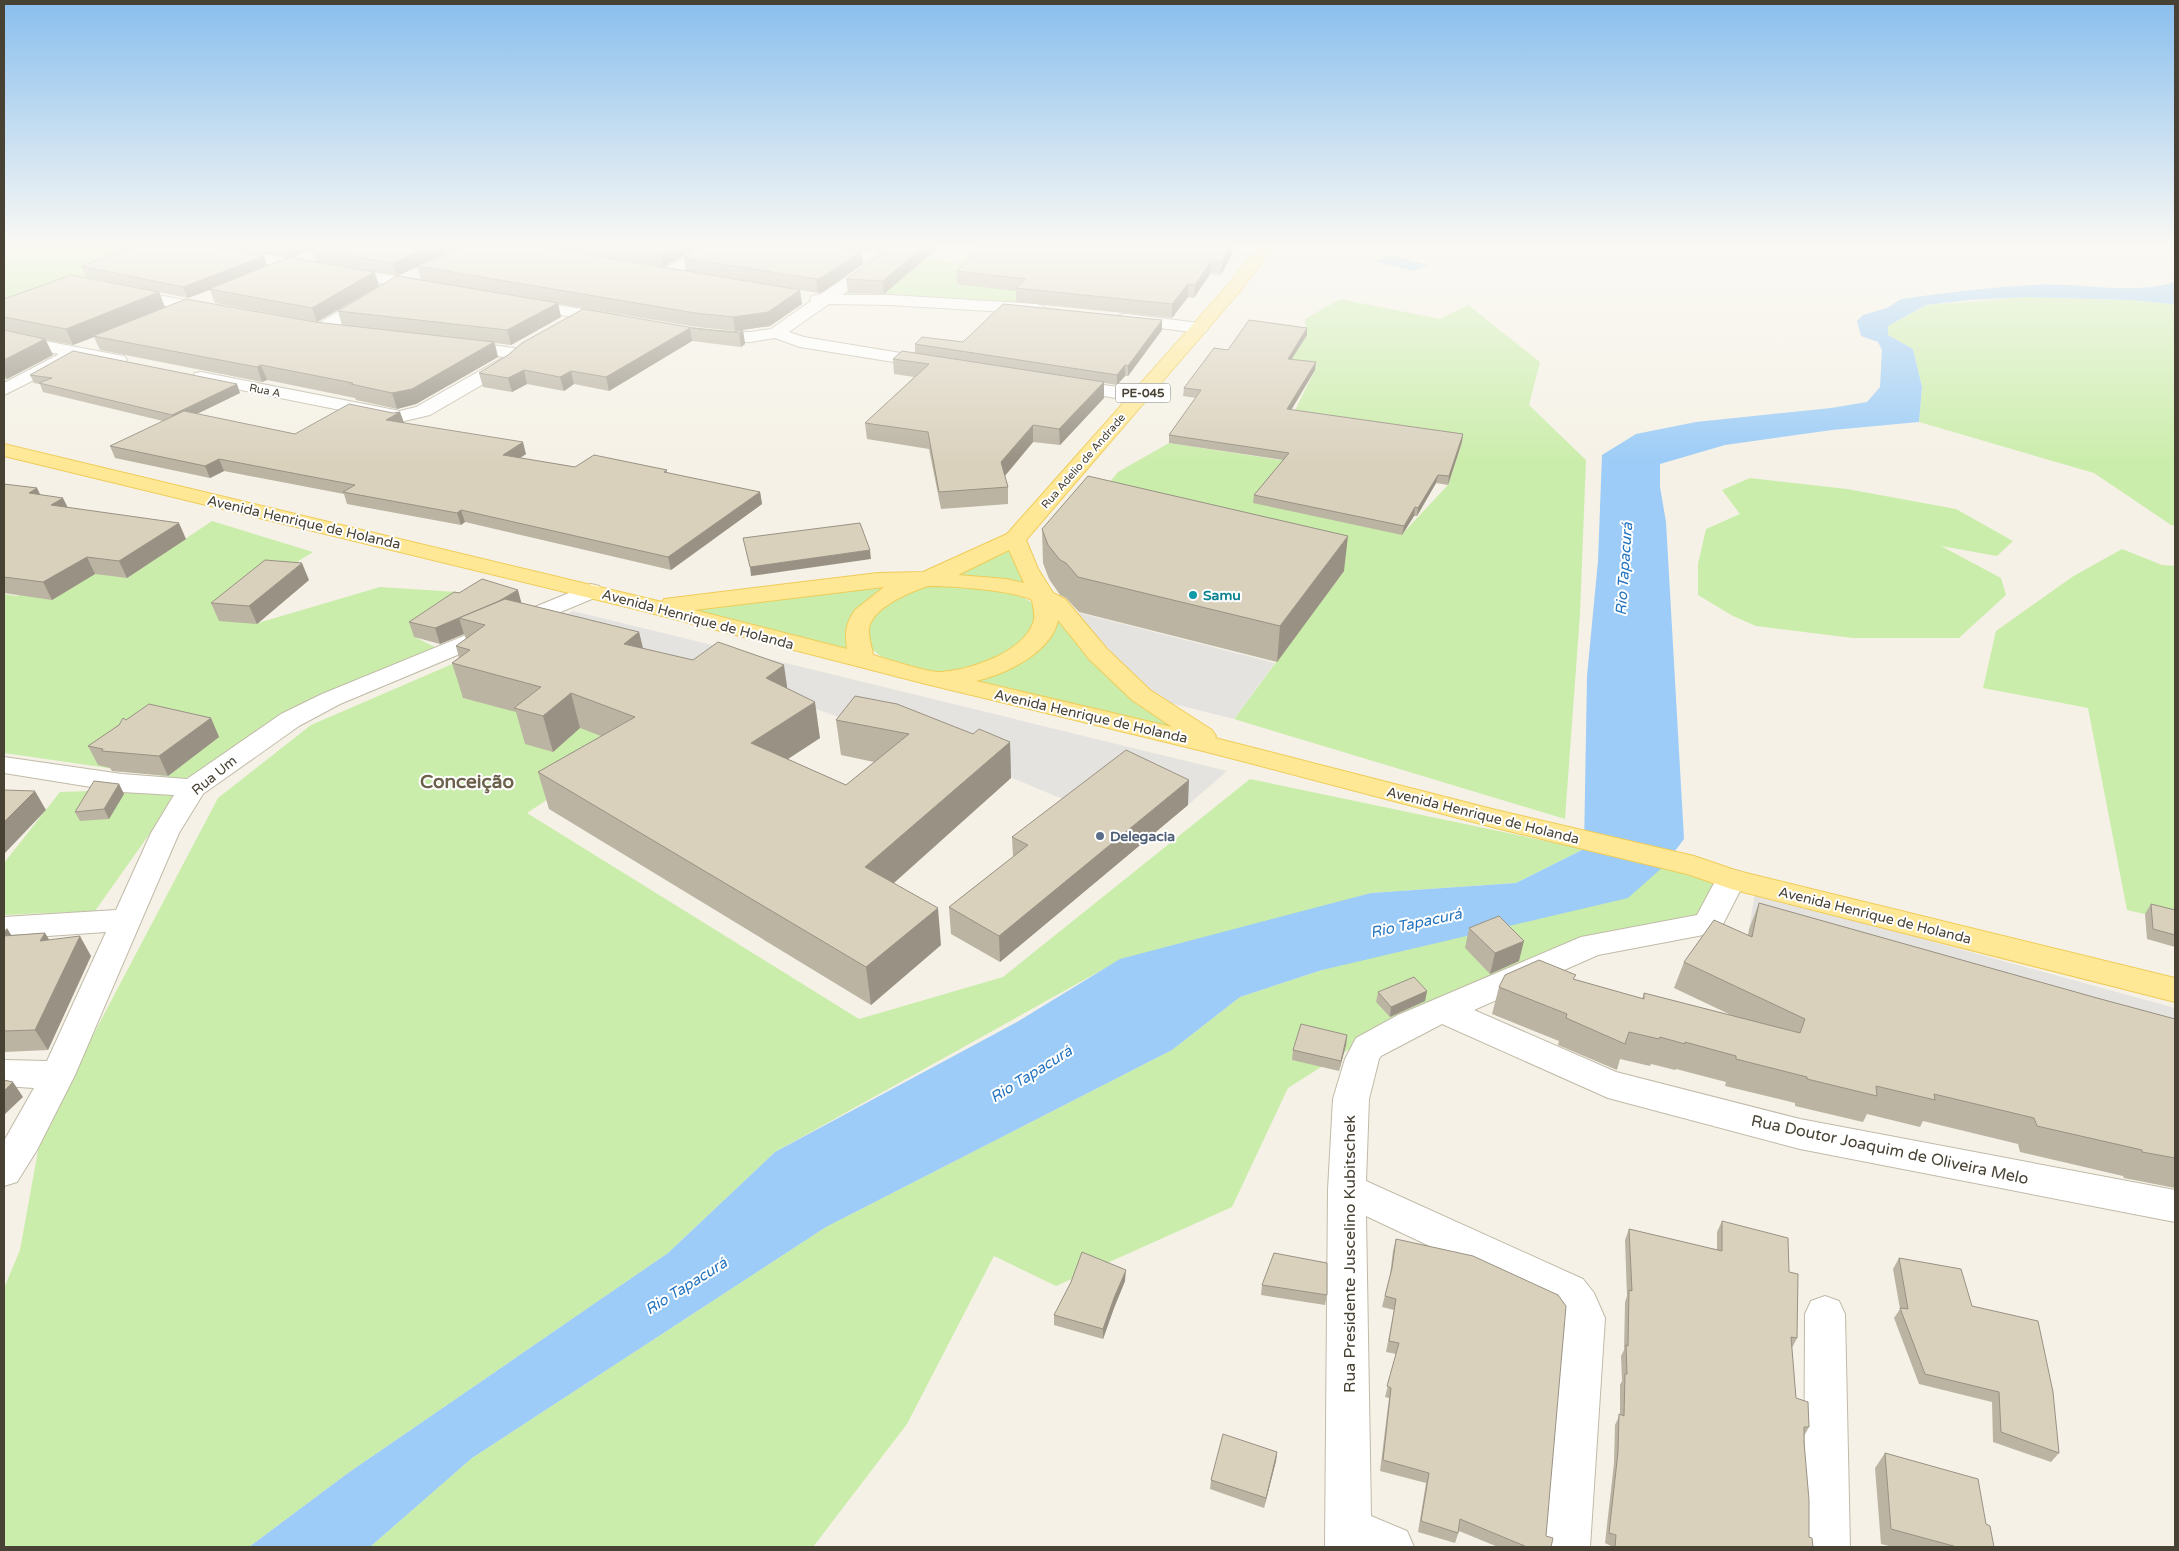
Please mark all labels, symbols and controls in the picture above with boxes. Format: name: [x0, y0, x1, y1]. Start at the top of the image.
street label: Rua A: [248, 381, 282, 400]
road number: PE-045: [1116, 383, 1170, 402]
street label: Rua Adelio de Andrade: [1039, 411, 1128, 511]
street label: Avenida Henrique de Holanda: [206, 492, 402, 553]
water label: Rio Tapacurá: [1612, 521, 1636, 616]
street label: Avenida Henrique de Holanda: [600, 586, 796, 653]
place label: Samu: [1203, 587, 1241, 604]
marker: Samu: [1187, 589, 1199, 601]
street label: Avenida Henrique de Holanda: [993, 686, 1189, 747]
street label: Rua Um: [188, 752, 240, 799]
district label: Conceição: [420, 771, 514, 794]
street label: Avenida Henrique de Holanda: [1385, 783, 1581, 848]
place label: Delegacia: [1110, 828, 1175, 845]
marker: Delegacia: [1094, 830, 1106, 842]
street label: Avenida Henrique de Holanda: [1777, 883, 1973, 948]
water label: Rio Tapacurá: [1369, 904, 1464, 941]
water label: Rio Tapacurá: [987, 1041, 1076, 1106]
street label: Rua Doutor Joaquim de Oliveira Melo: [1749, 1111, 2030, 1189]
street label: Rua Presidente Juscelino Kubitschek: [1340, 1115, 1360, 1393]
water label: Rio Tapacurá: [642, 1253, 731, 1318]

